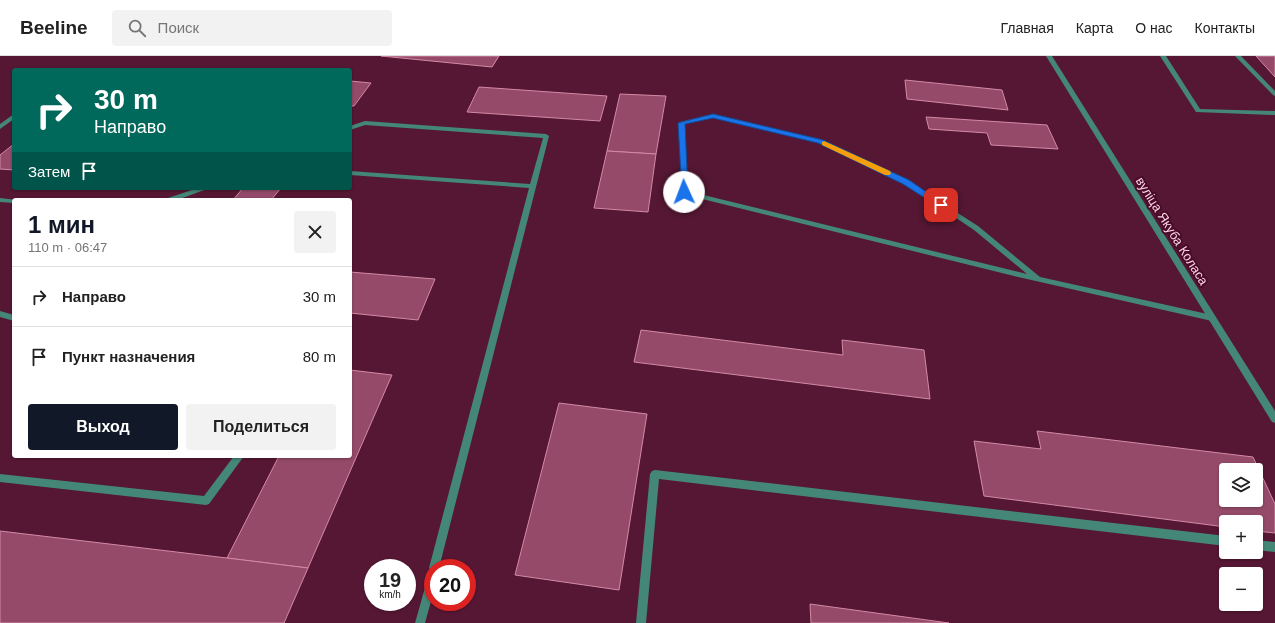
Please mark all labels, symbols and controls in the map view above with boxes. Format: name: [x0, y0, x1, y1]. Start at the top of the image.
search box: [112, 10, 392, 46]
text: Beeline: [20, 17, 88, 38]
icon: search: [126, 17, 148, 39]
text: Поиск: [158, 19, 199, 36]
text: Главная: [1000, 20, 1054, 36]
text: Карта: [1076, 20, 1113, 36]
text: О нас: [1135, 20, 1173, 36]
text: Контакты: [1195, 20, 1255, 36]
icon: right: [28, 84, 80, 136]
text: 30 m: [94, 84, 158, 115]
text: Направо: [94, 117, 166, 137]
icon: arrive: [78, 160, 100, 182]
text: Затем: [28, 163, 70, 180]
position arrow: [663, 171, 705, 213]
street label: вуліца Якуба Коласа: [1133, 174, 1212, 288]
pin: [924, 188, 958, 222]
icon: arrive: [930, 194, 952, 216]
text: 1 мин: [28, 211, 95, 238]
button: close: [294, 211, 336, 253]
text: 110 m · 06:47: [28, 240, 107, 255]
icon: right: [28, 286, 50, 308]
text: Направо: [62, 288, 126, 305]
text: 30 m: [303, 288, 336, 305]
icon: arrive: [28, 346, 50, 368]
text: Пункт назначения: [62, 348, 195, 365]
text: 80 m: [303, 348, 336, 365]
button: Выход: [28, 404, 178, 450]
button: Поделиться: [186, 404, 336, 450]
map controls: [1219, 463, 1263, 611]
button: layers: [1219, 463, 1263, 507]
button: +: [1219, 515, 1263, 559]
speed limit sign: 20: [424, 559, 476, 611]
button: −: [1219, 567, 1263, 611]
text: 19: [379, 569, 401, 591]
text: km/h: [379, 589, 401, 600]

